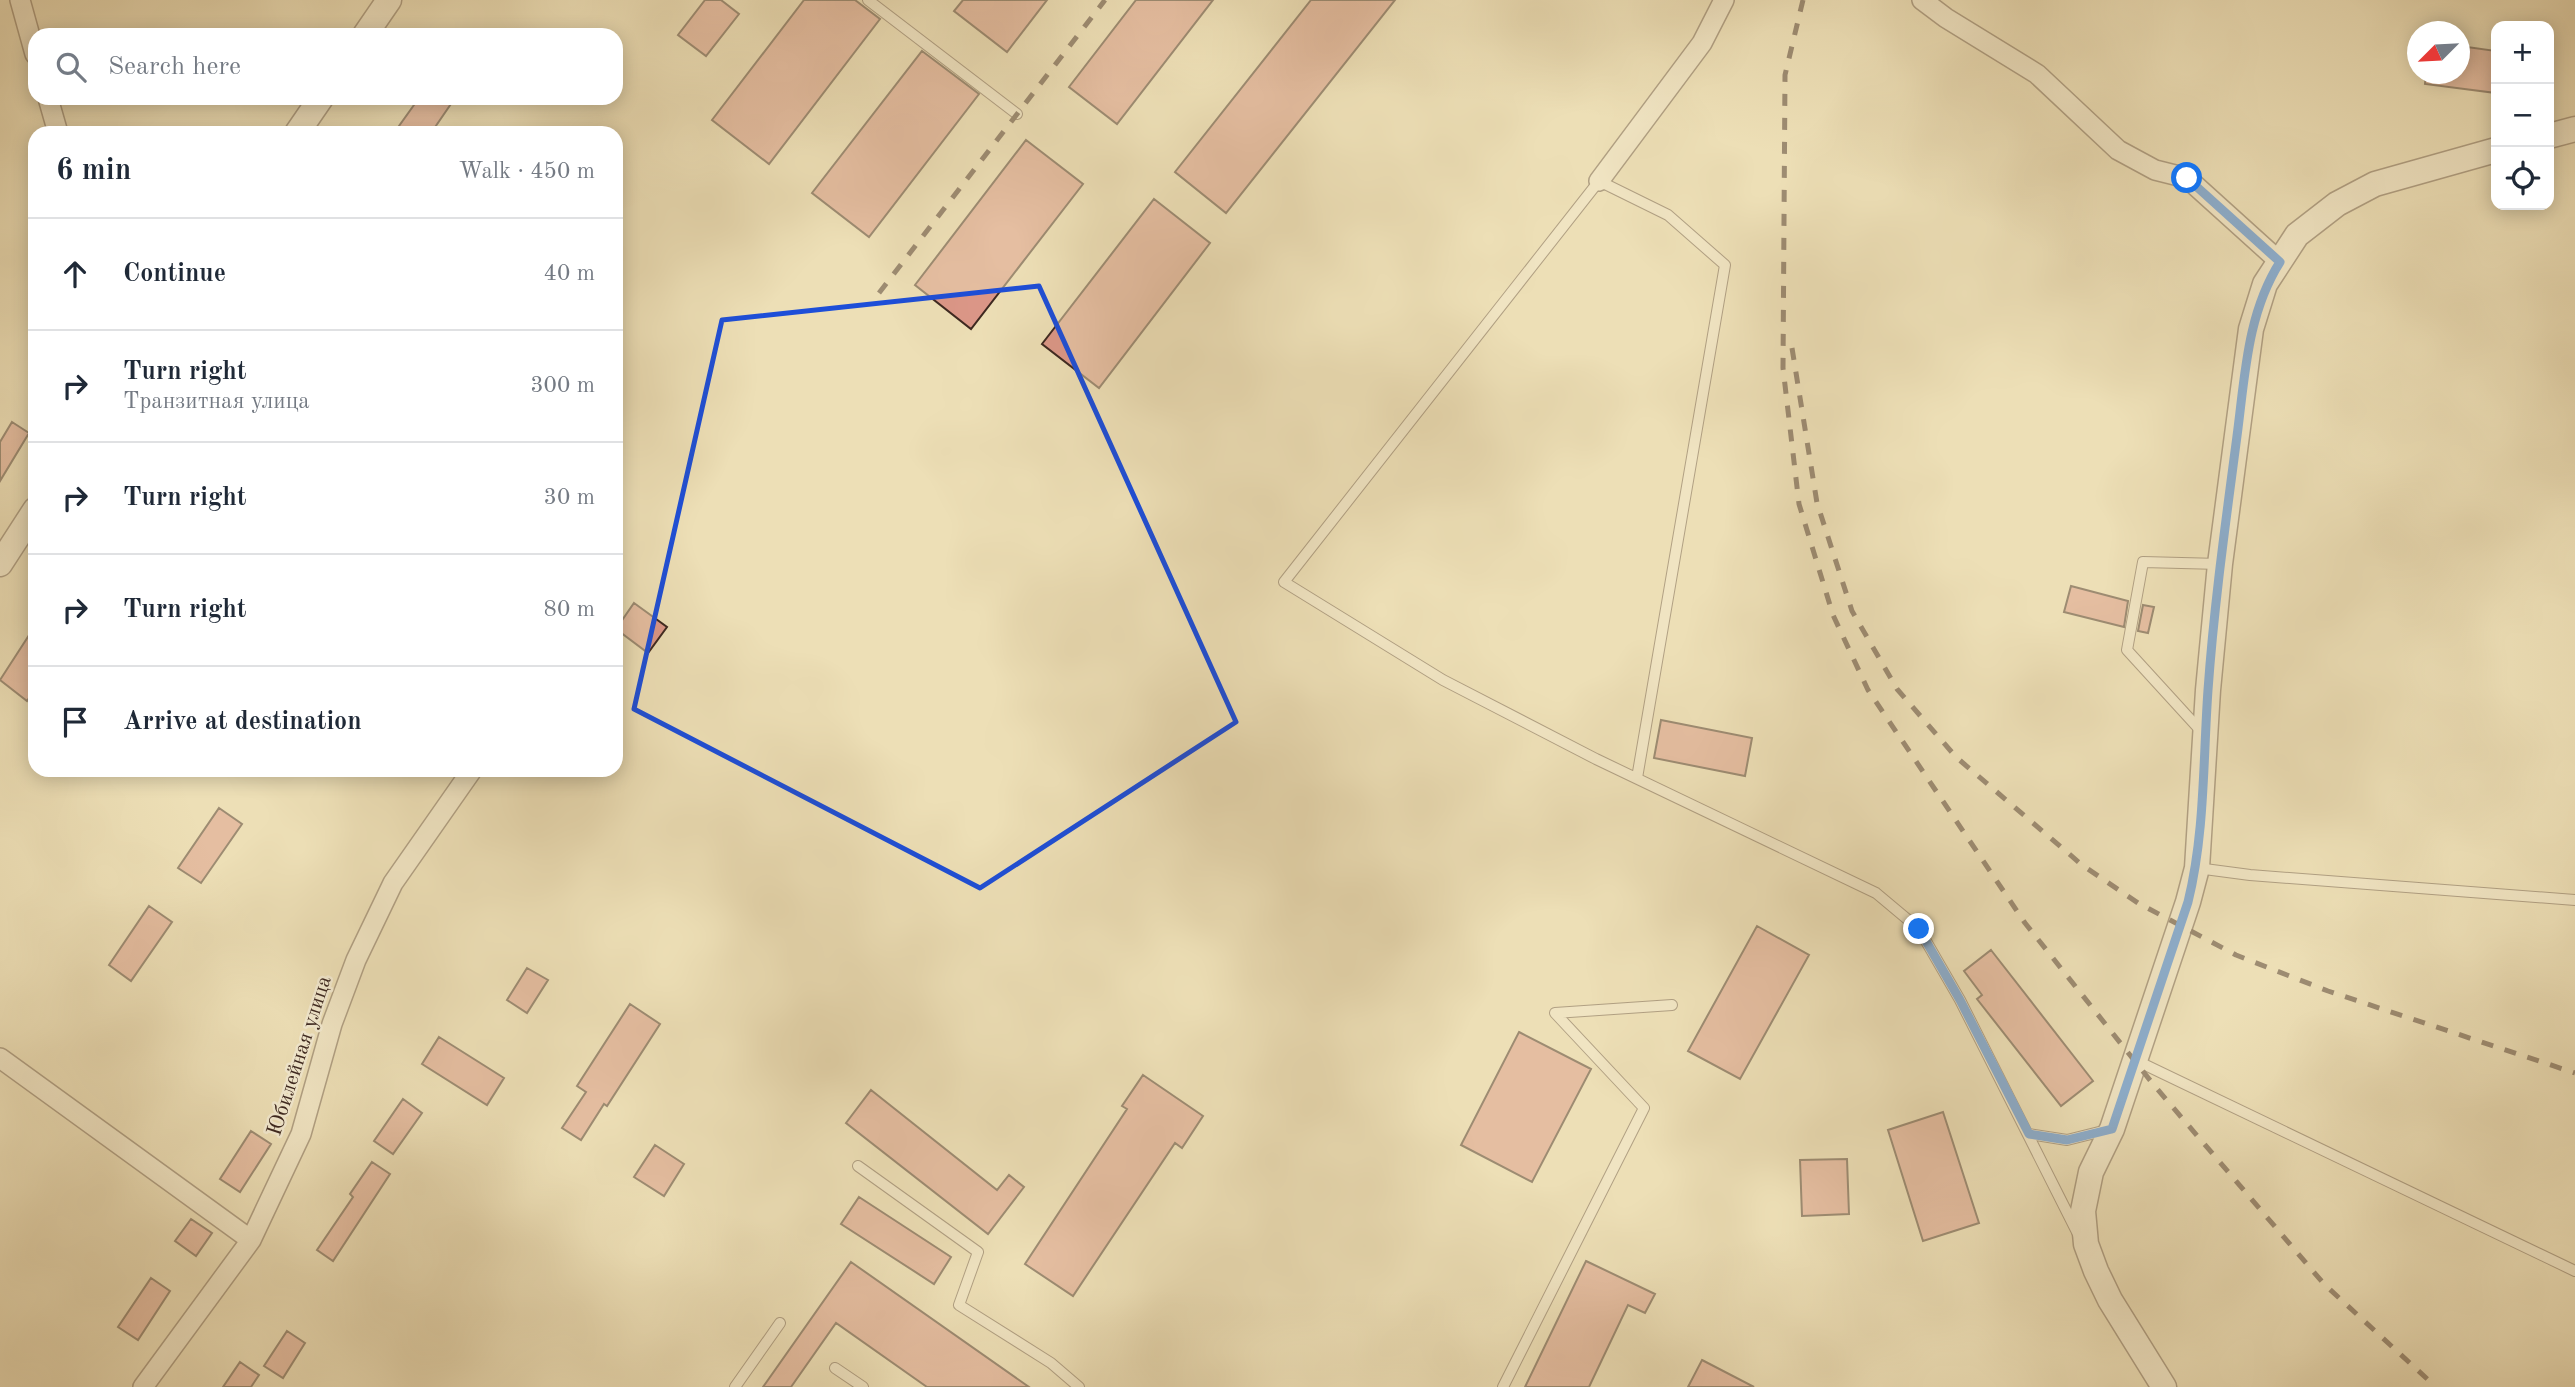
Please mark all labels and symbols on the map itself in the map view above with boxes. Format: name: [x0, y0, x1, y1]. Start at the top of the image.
north arrow: [2407, 21, 2470, 84]
route start: [2171, 162, 2202, 193]
route end: [1903, 913, 1934, 944]
street label: Юбилейная улица: [264, 973, 336, 1139]

